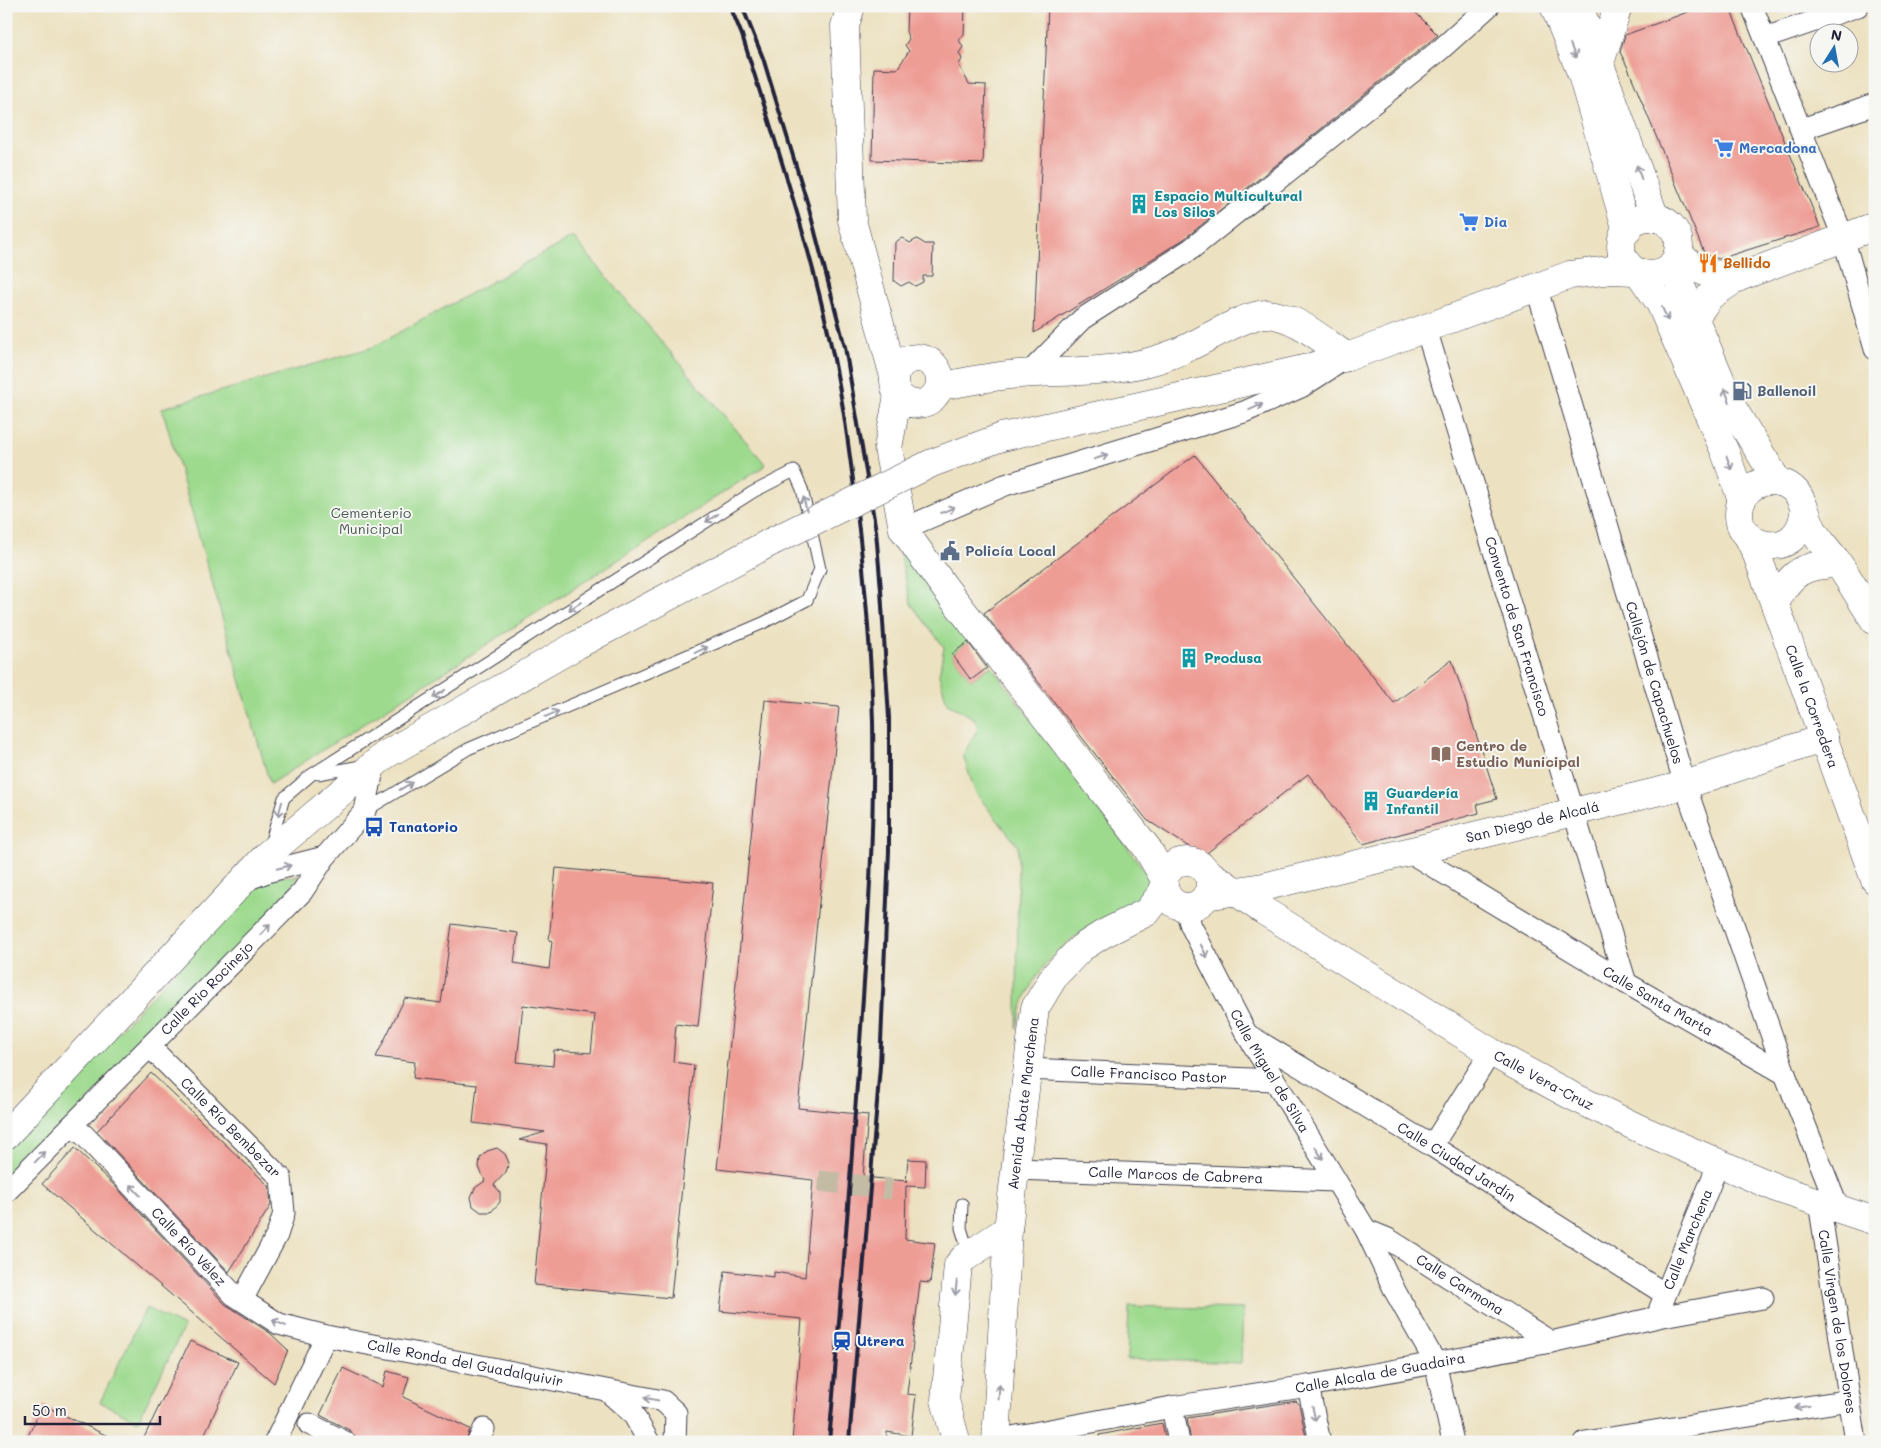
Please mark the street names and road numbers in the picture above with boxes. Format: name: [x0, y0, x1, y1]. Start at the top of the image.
street label: Convento de San Francisco: [1481, 534, 1554, 718]
street label: Callejón de Capachuelos: [1622, 599, 1688, 766]
street label: Calle la Corredera: [1781, 642, 1844, 770]
street label: San Diego de Alcalá: [1464, 796, 1601, 847]
street label: Calle Rio Rocinejo: [156, 937, 257, 1039]
street label: Calle Santa Marta: [1599, 961, 1717, 1040]
street label: Calle Miguel de Silva: [1226, 1006, 1314, 1136]
street label: Avenida Abate Marchena: [1003, 1016, 1043, 1190]
street label: Calle Vera-Cruz: [1490, 1045, 1597, 1114]
street label: Calle Francisco Pastor: [1070, 1061, 1227, 1087]
street label: Calle Río Bembezar: [177, 1073, 285, 1182]
street label: Calle Ciudad Jardín: [1394, 1117, 1520, 1206]
street label: Calle Marcos de Cabrera: [1088, 1162, 1264, 1187]
street label: Calle Marchena: [1658, 1186, 1716, 1292]
street label: Calle Río Vélez: [147, 1203, 231, 1290]
street label: Calle Virgen de los Dolores: [1814, 1228, 1861, 1415]
street label: Calle Carmona: [1413, 1249, 1508, 1319]
street label: Calle Ronda del Guadalquivir: [366, 1334, 565, 1391]
street label: Calle Alcala de Guadaira: [1294, 1348, 1467, 1397]

